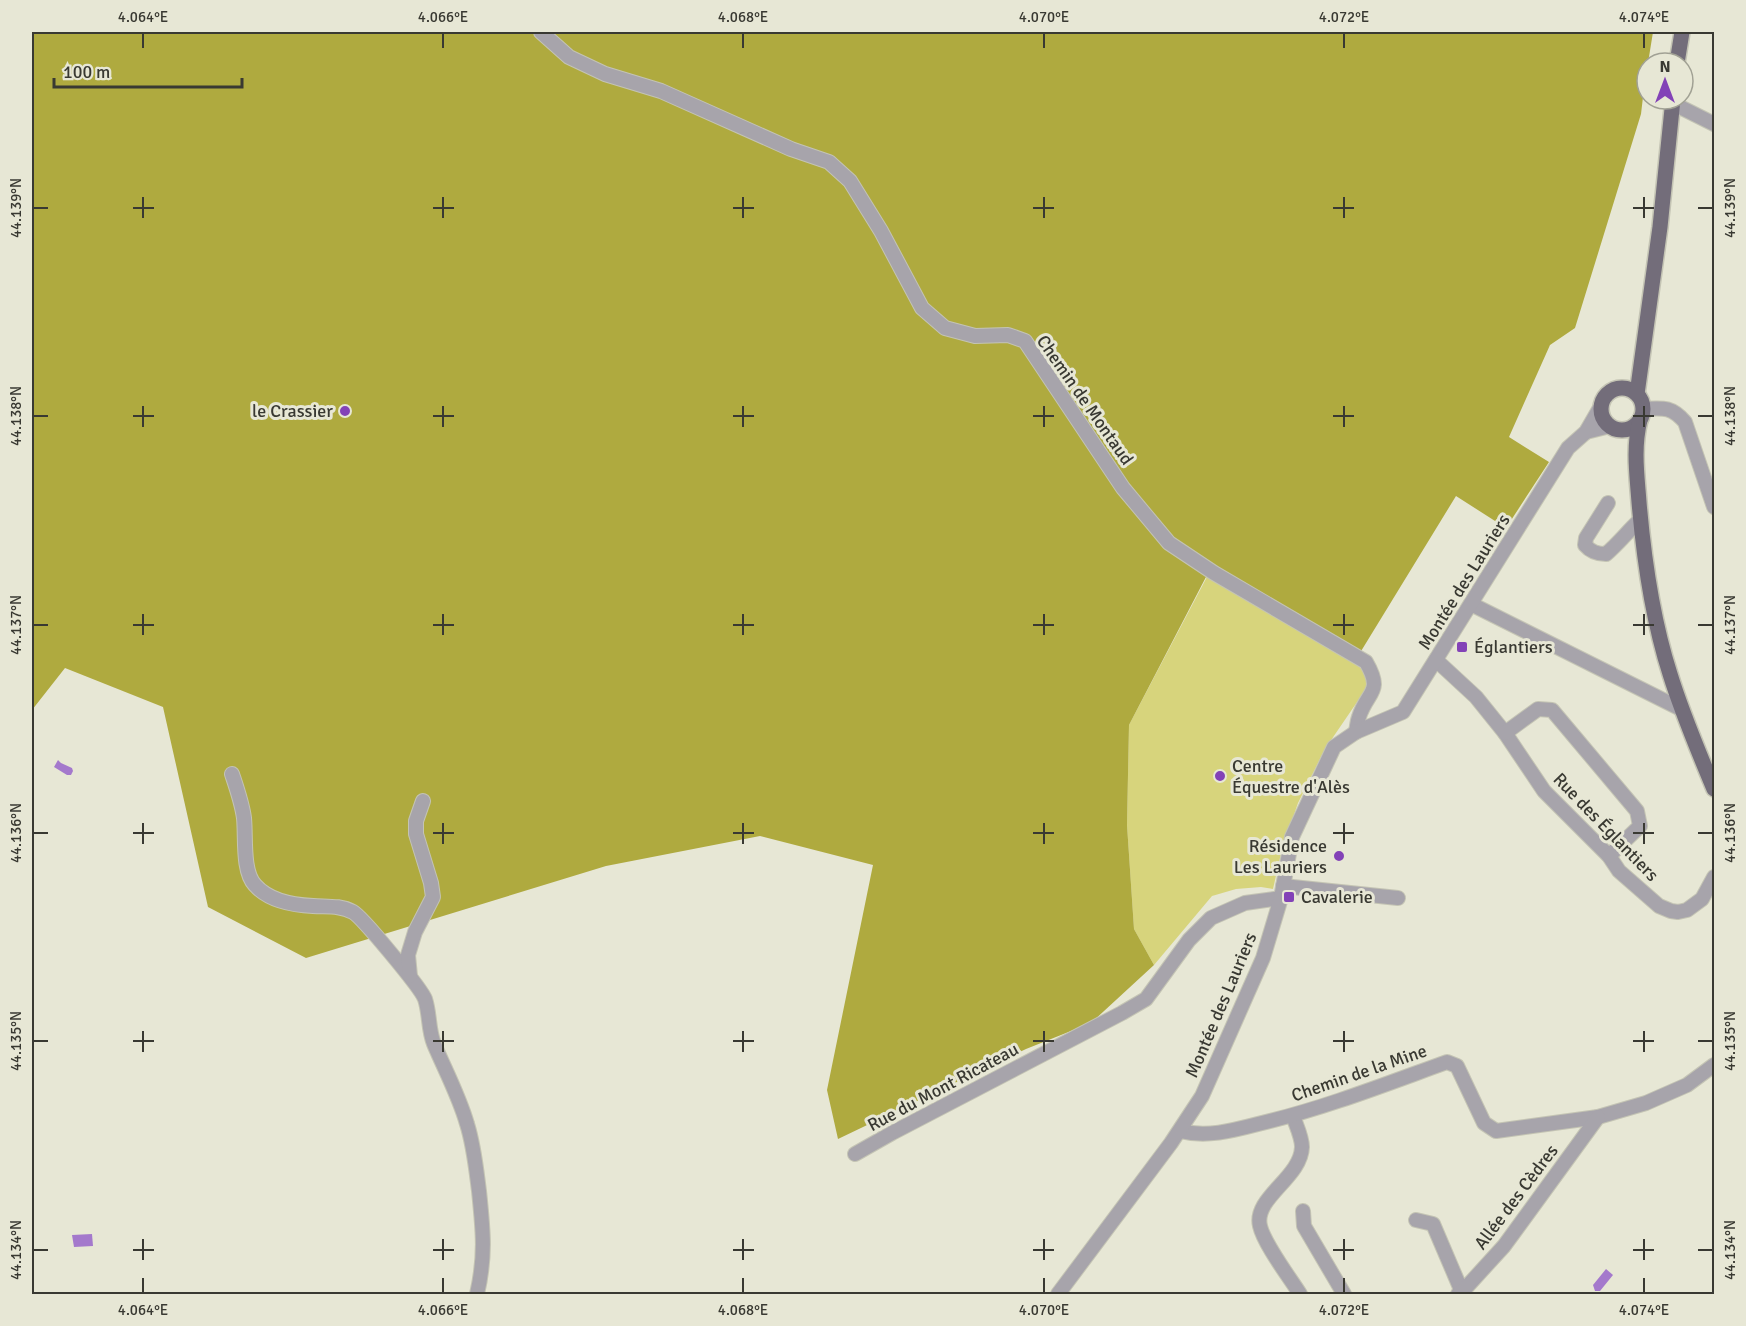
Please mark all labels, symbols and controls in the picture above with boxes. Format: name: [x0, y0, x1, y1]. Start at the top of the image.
text: 4.064°E: [118, 8, 168, 26]
text: 4.066°E: [418, 8, 468, 26]
text: 4.068°E: [718, 8, 768, 26]
text: 4.070°E: [1019, 8, 1069, 26]
text: 4.072°E: [1319, 8, 1369, 26]
text: 4.074°E: [1619, 8, 1669, 26]
scale bar: [54, 51, 242, 89]
north arrow: [1635, 51, 1695, 111]
text: N: [1659, 57, 1671, 77]
text: 100 m: [63, 61, 110, 83]
text: 44.139°N: [7, 178, 25, 238]
text: 44.139°N: [1721, 178, 1739, 238]
street label: Chemin de Montaud: [1032, 331, 1138, 469]
text: 44.138°N: [7, 386, 25, 446]
text: 44.138°N: [1721, 386, 1739, 446]
place label: le Crassier: [252, 400, 333, 422]
marker: le Crassier: [338, 404, 352, 418]
street label: Montée des Lauriers: [1413, 510, 1515, 654]
text: 44.137°N: [7, 595, 25, 655]
text: 44.137°N: [1721, 595, 1739, 655]
place label: Églantiers: [1474, 636, 1553, 658]
marker: Églantiers: [1455, 640, 1469, 654]
place label: Centre Équestre d'Alès: [1232, 755, 1350, 798]
street label: Rue des Églantiers: [1549, 768, 1663, 886]
marker: Centre Équestre d'Alès: [1213, 769, 1227, 783]
text: 44.136°N: [7, 803, 25, 863]
text: 44.136°N: [1721, 803, 1739, 863]
place label: Résidence Les Lauriers: [1234, 835, 1327, 878]
marker: Résidence Les Lauriers: [1332, 849, 1346, 863]
place label: Cavalerie: [1301, 886, 1373, 908]
marker: Cavalerie: [1282, 890, 1296, 904]
street label: Montée des Lauriers: [1180, 929, 1262, 1081]
text: 44.135°N: [7, 1011, 25, 1071]
text: 44.135°N: [1721, 1011, 1739, 1071]
street label: Rue du Mont Ricateau: [864, 1038, 1022, 1136]
street label: Chemin de la Mine: [1288, 1040, 1430, 1106]
street label: Allée des Cèdres: [1469, 1140, 1563, 1254]
text: 44.134°N: [7, 1220, 25, 1280]
text: 44.134°N: [1721, 1220, 1739, 1280]
text: 4.064°E: [118, 1301, 168, 1319]
text: 4.066°E: [418, 1301, 468, 1319]
text: 4.068°E: [718, 1301, 768, 1319]
text: 4.070°E: [1019, 1301, 1069, 1319]
text: 4.072°E: [1319, 1301, 1369, 1319]
text: 4.074°E: [1619, 1301, 1669, 1319]

